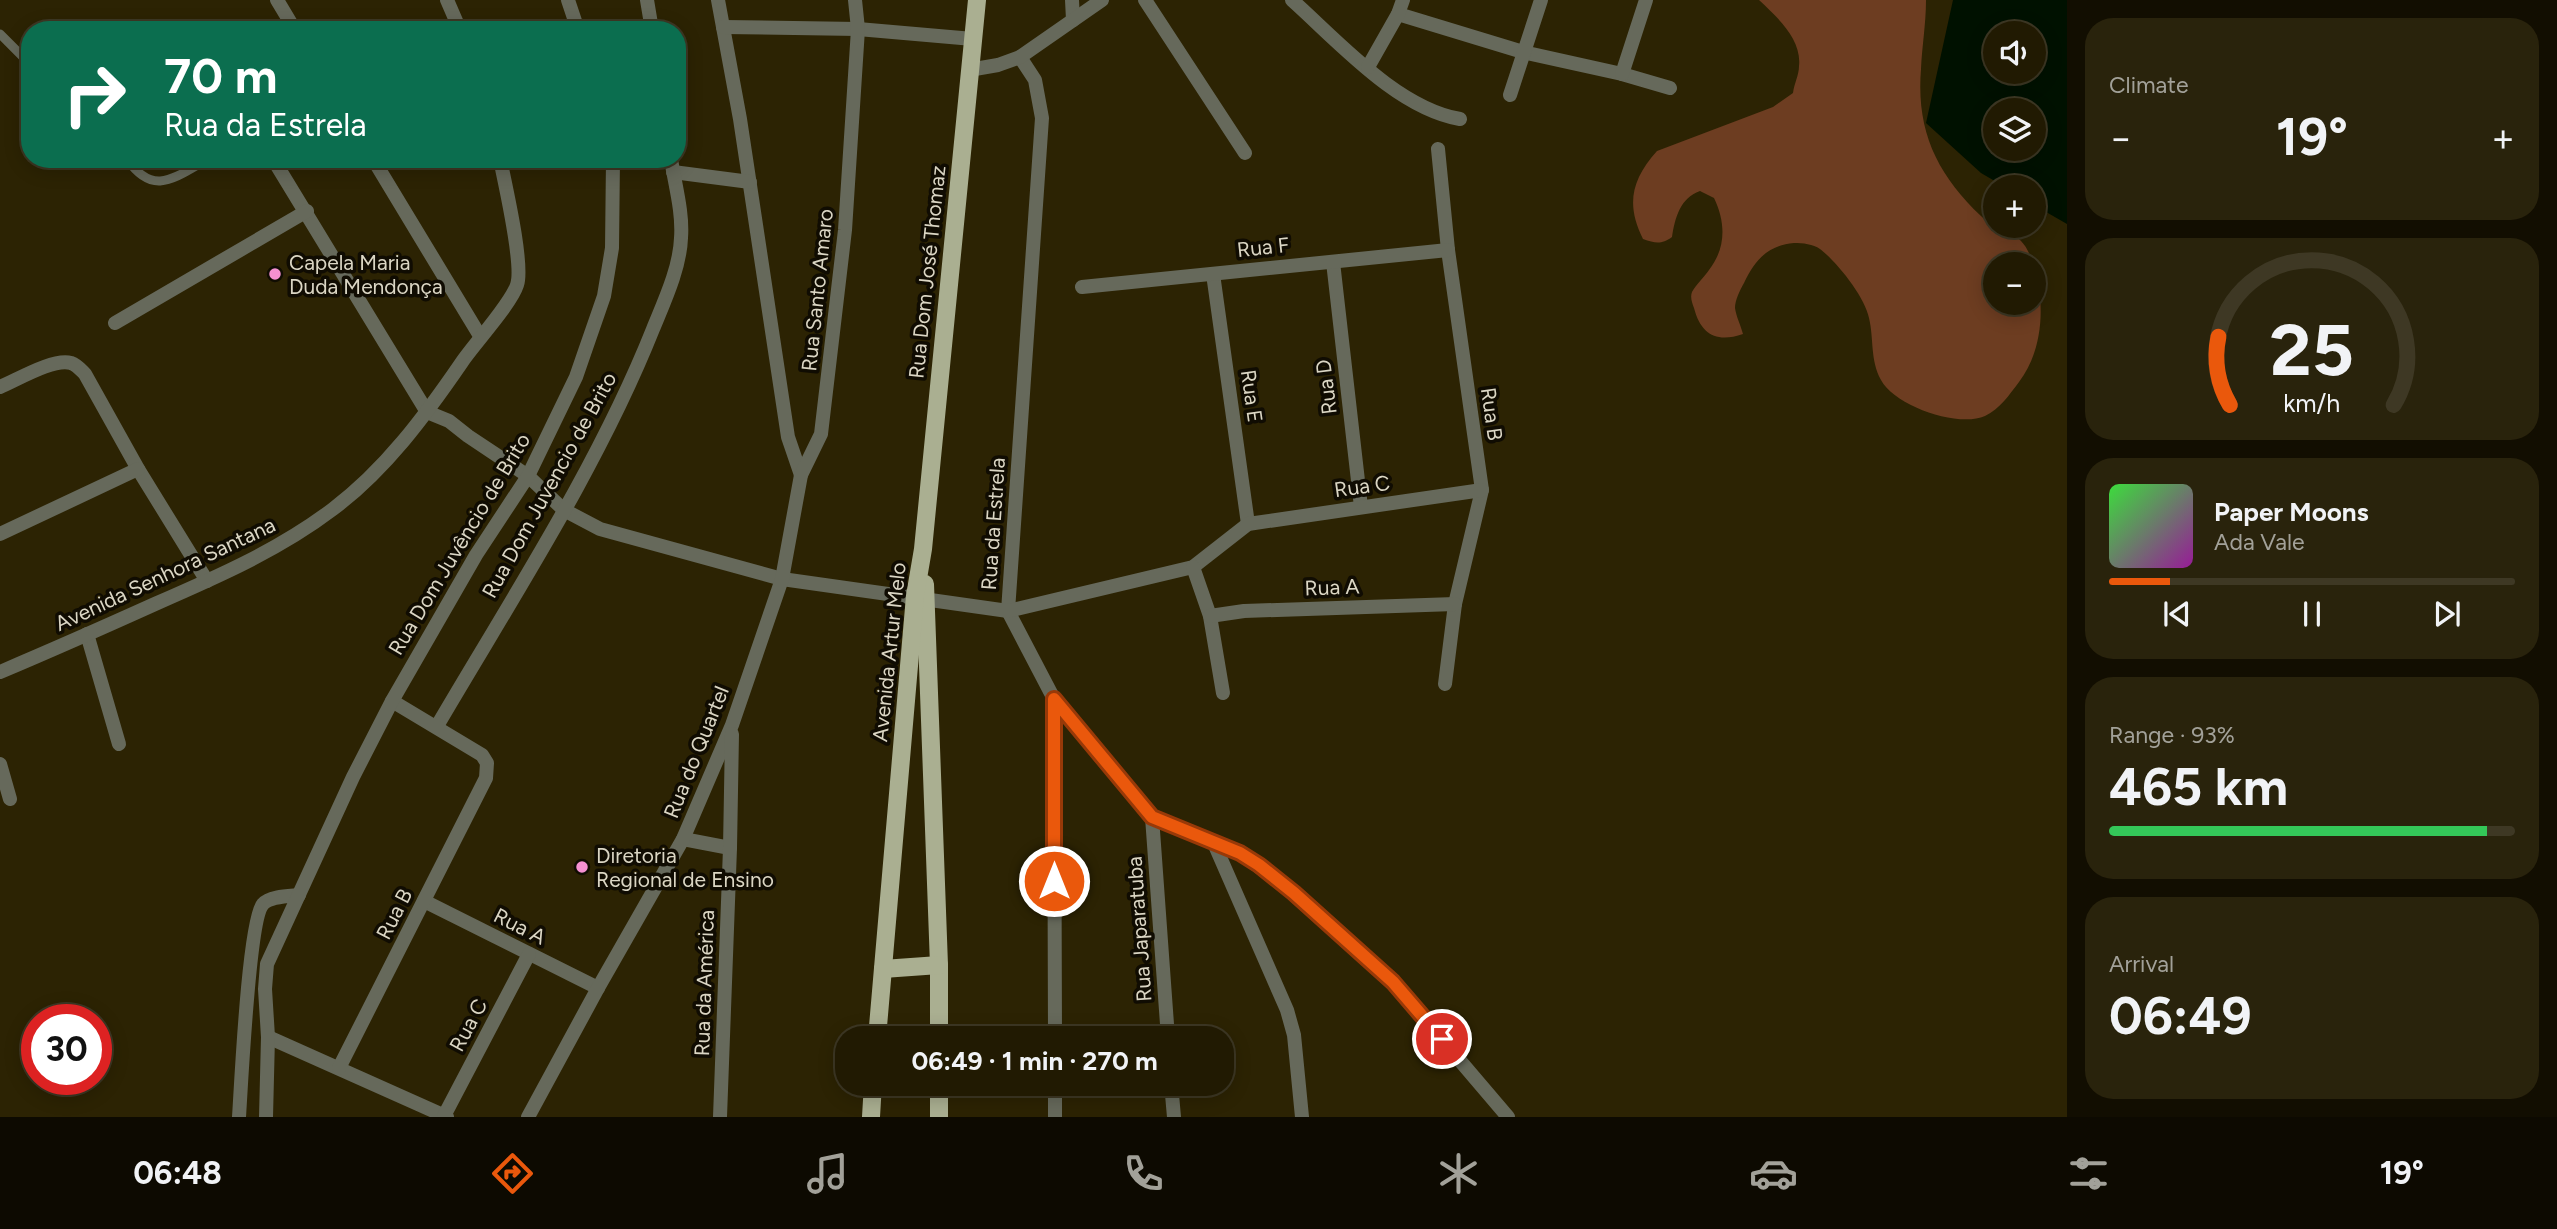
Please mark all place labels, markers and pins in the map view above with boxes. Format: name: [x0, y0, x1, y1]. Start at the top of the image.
place label: Capela Maria Duda Mendonça: [289, 250, 443, 299]
marker: Capela Maria Duda Mendonça: [267, 266, 283, 282]
place label: Diretoria Regional de Ensino: [596, 843, 774, 892]
marker: Diretoria Regional de Ensino: [574, 859, 590, 875]
pin: [1412, 1009, 1472, 1069]

